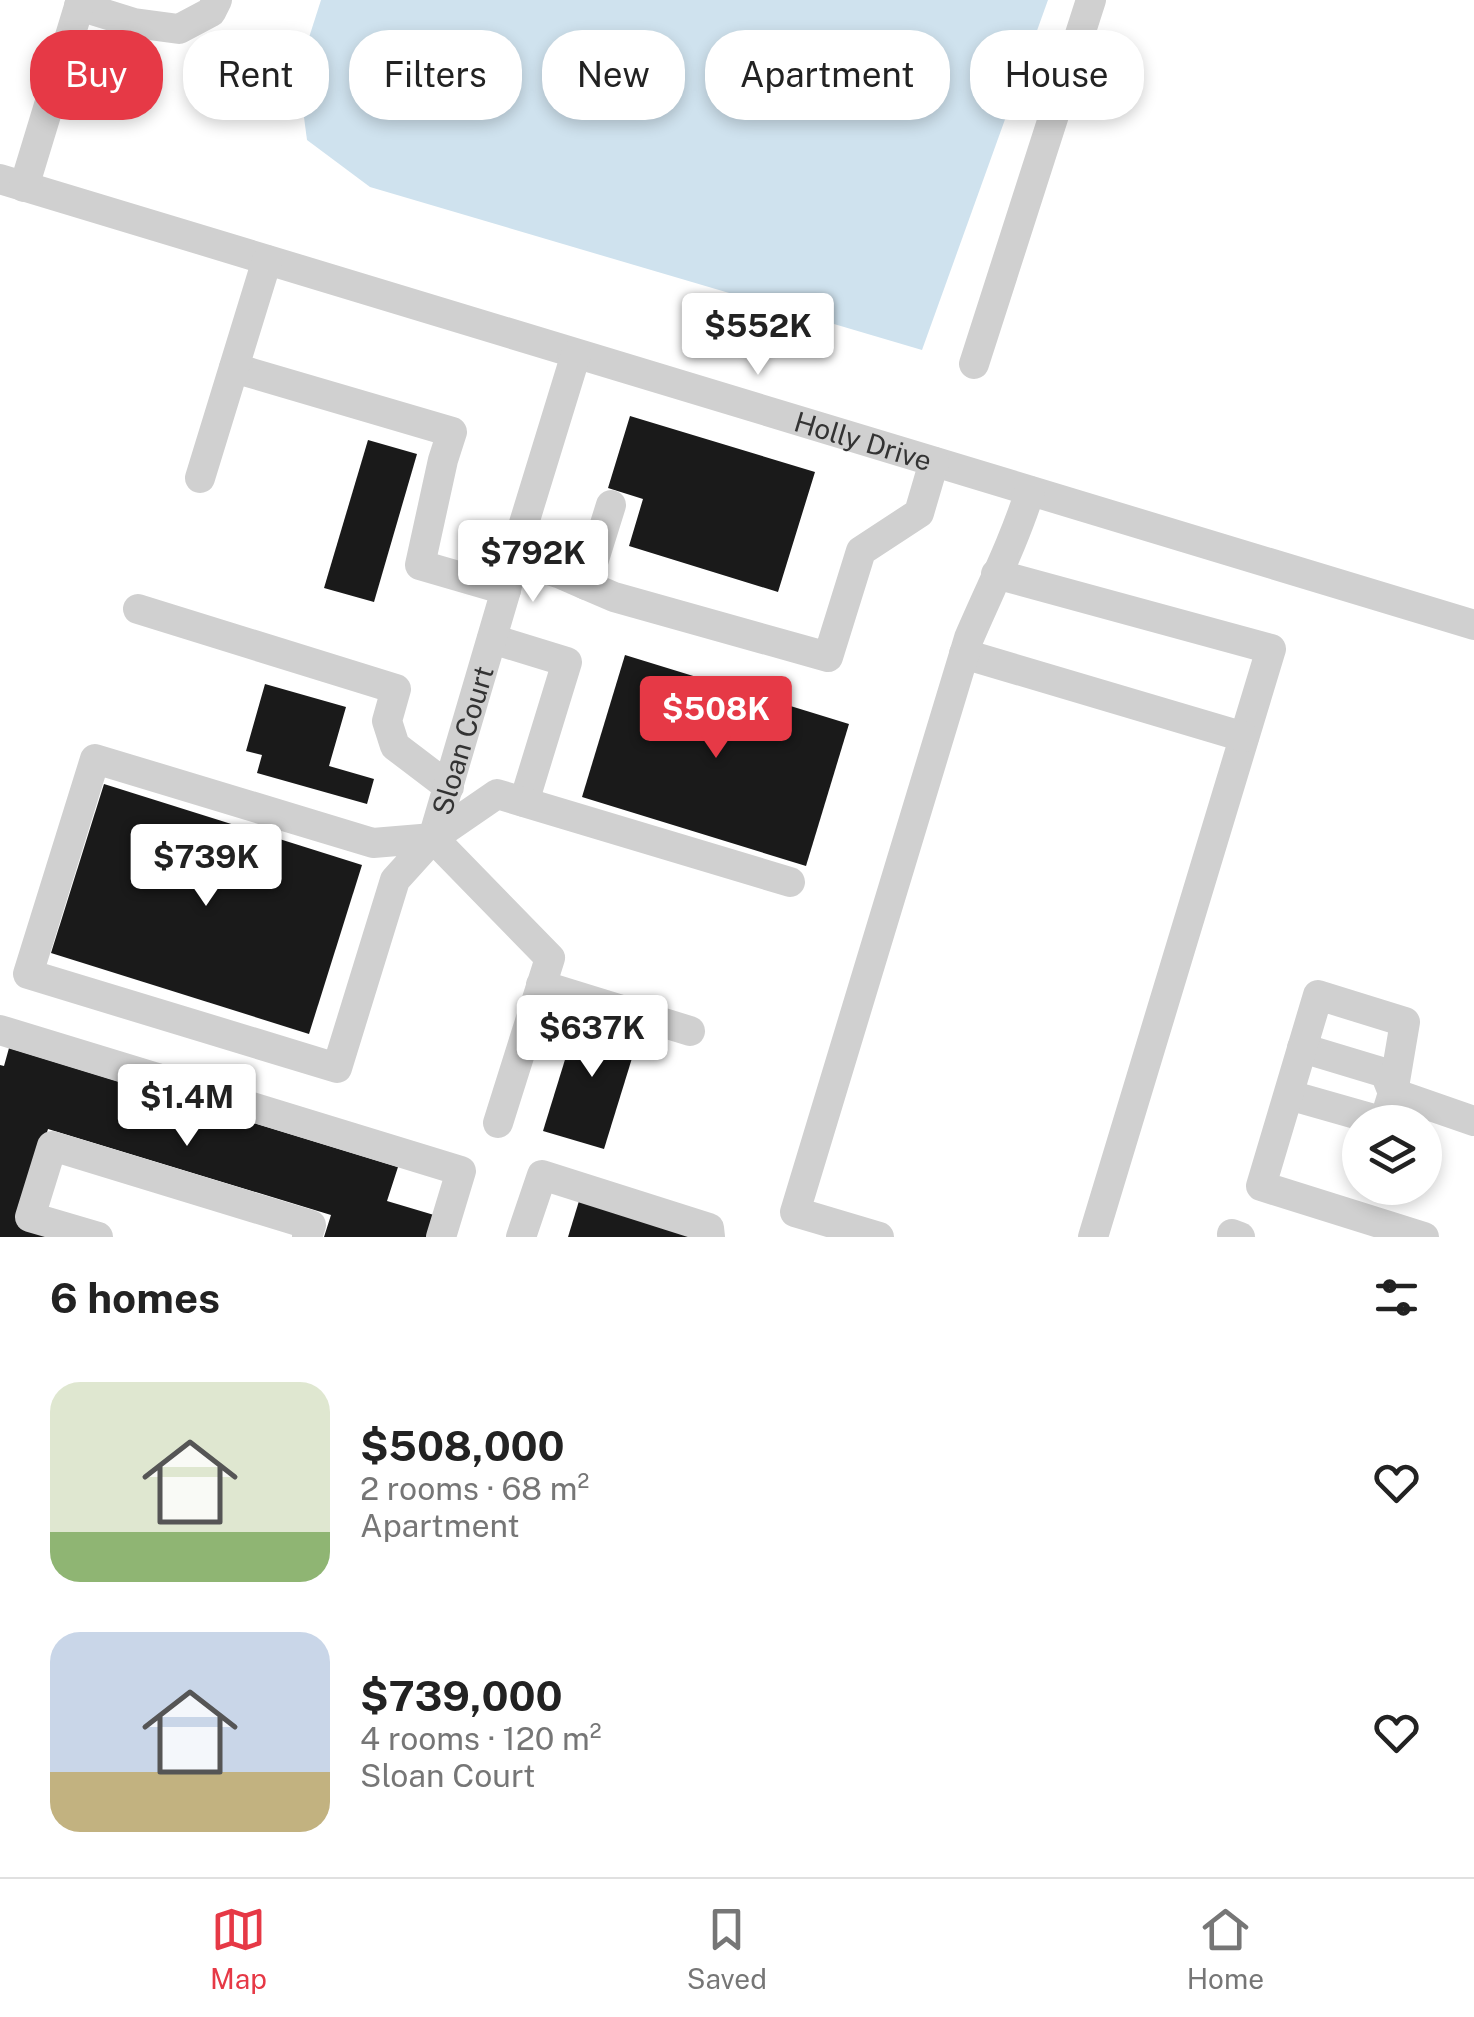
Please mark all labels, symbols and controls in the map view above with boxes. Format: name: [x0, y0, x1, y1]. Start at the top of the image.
chip: Buy: [30, 30, 163, 120]
chip: Rent: [183, 30, 329, 120]
chip: Filters: [349, 30, 522, 120]
chip: New: [542, 30, 685, 120]
chip: Apartment: [705, 30, 950, 120]
chip: House: [970, 30, 1144, 120]
pin: $552K: [688, 293, 828, 378]
text: $552K: [704, 307, 812, 344]
street label: Holly Drive: [791, 404, 936, 477]
pin: $792K: [463, 520, 603, 605]
text: $792K: [480, 534, 586, 571]
street label: Sloan Court: [424, 662, 499, 818]
pin: $508K: [646, 676, 786, 761]
text: $508K: [662, 690, 770, 727]
pin: $739K: [136, 824, 276, 909]
text: $739K: [153, 838, 259, 875]
pin: $637K: [522, 995, 662, 1080]
text: $637K: [539, 1009, 645, 1046]
pin: $1.4M: [117, 1064, 257, 1149]
text: $1.4M: [140, 1078, 234, 1115]
map controls: [1342, 1105, 1442, 1205]
button: layers: [1342, 1105, 1442, 1205]
icon: filters: [1369, 1270, 1424, 1325]
text: 6 homes: [50, 1273, 220, 1322]
text: $508,000: [360, 1421, 565, 1470]
icon: home: [130, 1422, 250, 1542]
icon: heart: [1369, 1455, 1424, 1510]
text: 2 rooms · 68 m²: [360, 1470, 589, 1507]
text: Apartment: [360, 1507, 520, 1544]
text: $739,000: [360, 1671, 563, 1720]
icon: home: [130, 1672, 250, 1792]
icon: heart: [1369, 1705, 1424, 1760]
text: 4 rooms · 120 m²: [360, 1720, 602, 1757]
text: Sloan Court: [360, 1757, 535, 1794]
tab: Map: [210, 1902, 267, 1995]
tab: Saved: [687, 1902, 767, 1995]
tab: Home: [1187, 1902, 1264, 1995]

